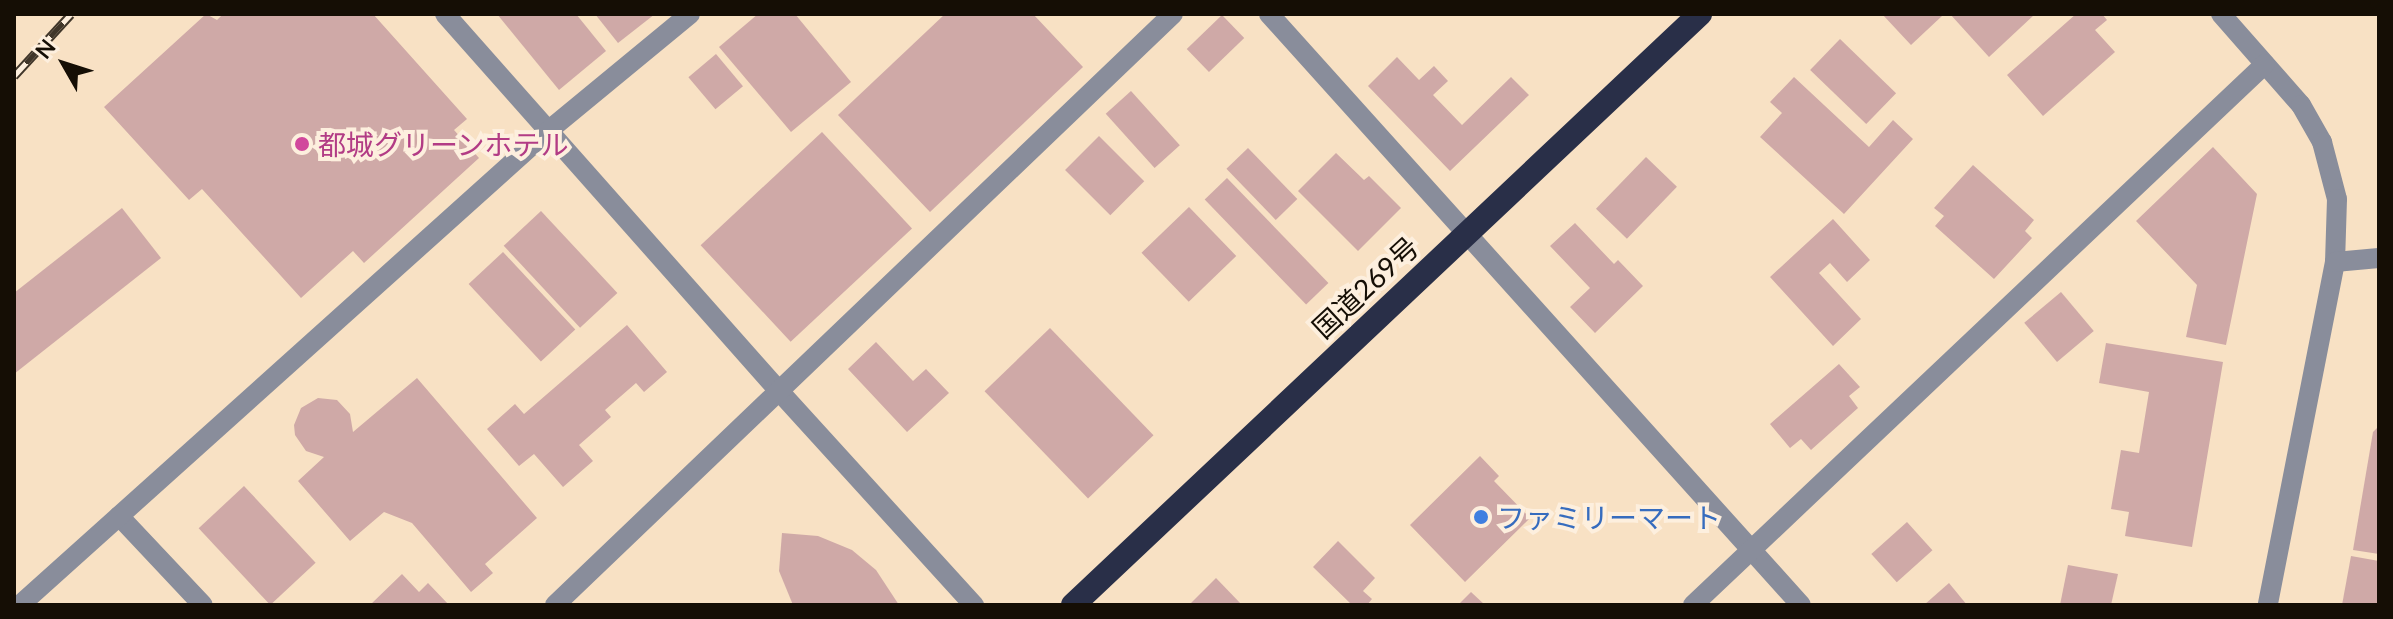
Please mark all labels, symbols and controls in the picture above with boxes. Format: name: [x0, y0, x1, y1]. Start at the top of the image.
north arrow: [24, 24, 104, 104]
text: N: [29, 34, 61, 64]
place label: 都城グリーンホテル: [318, 127, 570, 161]
marker: 都城グリーンホテル: [293, 135, 311, 153]
street label: 国道269号: [1305, 229, 1425, 345]
place label: ファミリーマート: [1497, 500, 1721, 534]
marker: ファミリーマート: [1472, 508, 1490, 526]

